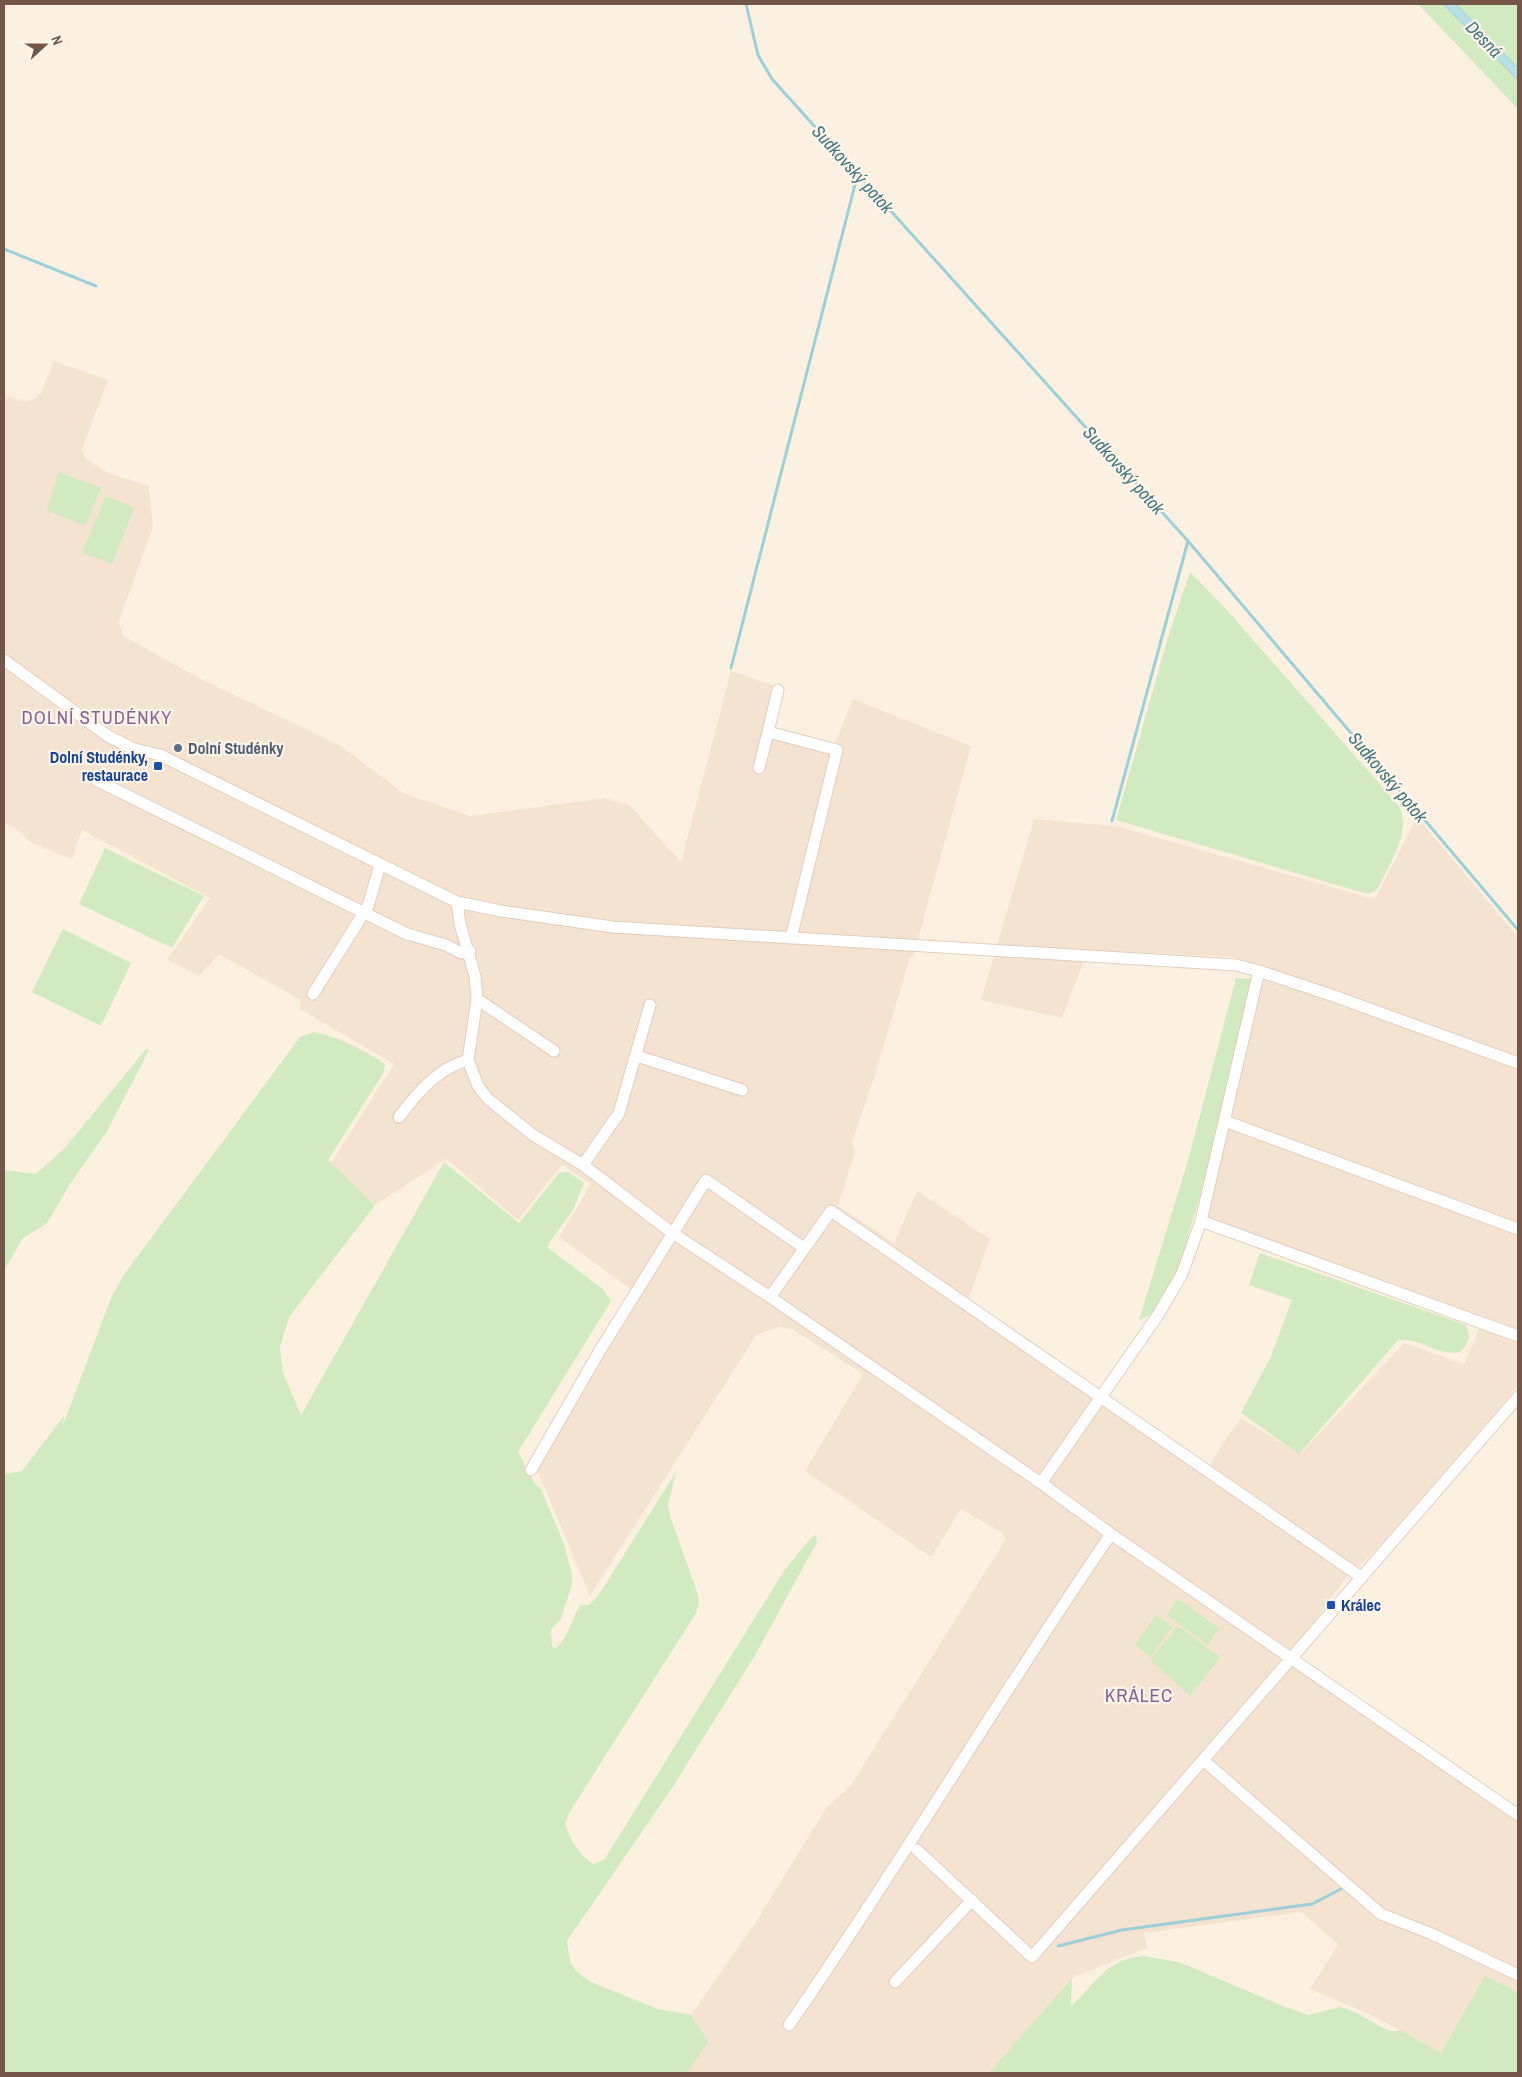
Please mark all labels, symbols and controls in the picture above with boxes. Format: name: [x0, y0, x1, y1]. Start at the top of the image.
water label: Desná: [1460, 15, 1508, 63]
north arrow: [20, 20, 70, 70]
text: N: [47, 33, 67, 47]
water label: Sudkovský potok: [806, 119, 900, 219]
water label: Sudkovský potok: [1077, 420, 1171, 520]
district label: DOLNÍ STUDÉNKY: [22, 704, 172, 730]
water label: Sudkovský potok: [1343, 726, 1434, 828]
place label: Dolní Studénky: [188, 737, 284, 759]
marker: Dolní Studénky: [172, 742, 184, 754]
place label: Dolní Studénky, restaurace: [50, 746, 148, 786]
marker: Dolní Studénky, restaurace: [152, 760, 164, 772]
place label: Králec: [1341, 1594, 1381, 1616]
marker: Králec: [1325, 1599, 1337, 1611]
district label: KRÁLEC: [1105, 1682, 1173, 1708]

